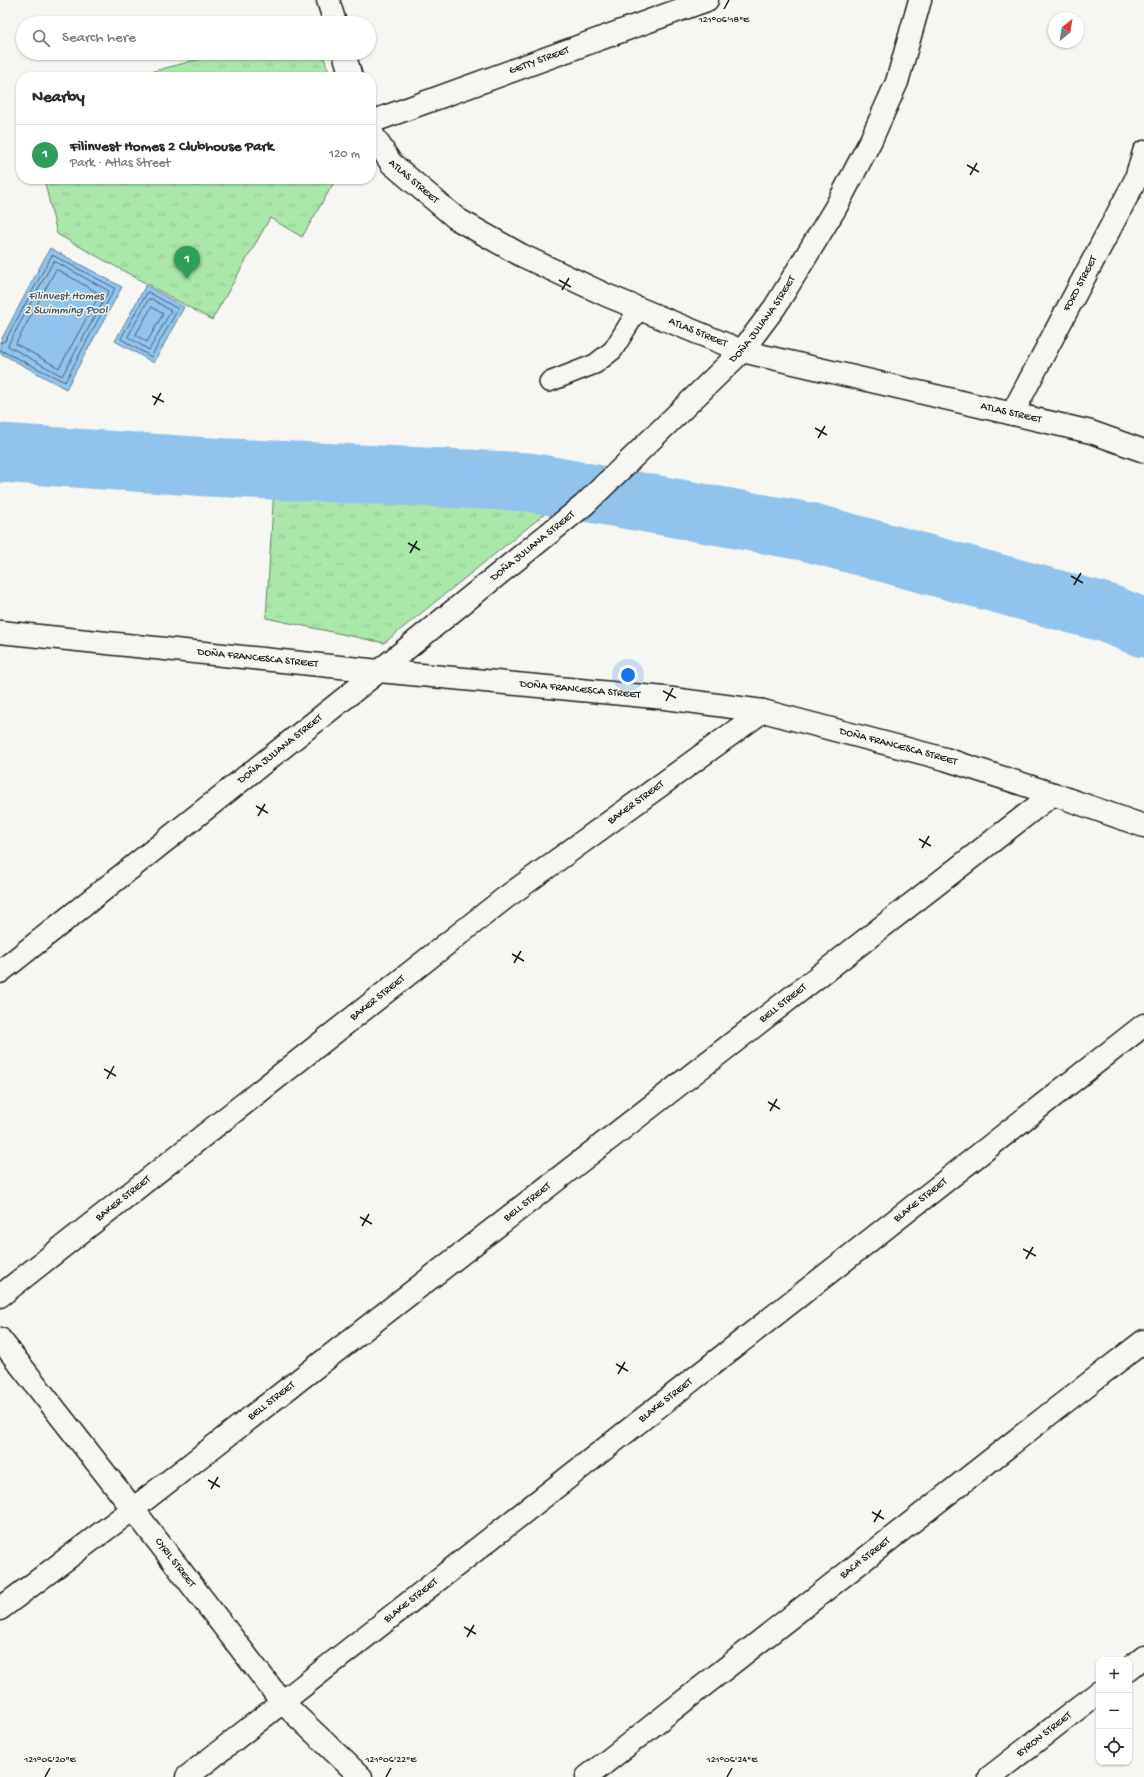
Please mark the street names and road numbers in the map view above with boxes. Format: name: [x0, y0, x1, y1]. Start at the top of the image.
street label: GETTY STREET: [508, 44, 572, 77]
street label: ATLAS STREET: [386, 157, 441, 207]
street label: FORD STREET: [1061, 254, 1100, 315]
street label: DOÑA JULIANA STREET: [726, 273, 799, 366]
street label: ATLAS STREET: [667, 315, 729, 350]
street label: ATLAS STREET: [979, 401, 1043, 426]
street label: DOÑA JULIANA STREET: [488, 508, 578, 585]
street label: DOÑA FRANCESCA STREET: [196, 646, 319, 671]
street label: DOÑA FRANCESCA STREET: [518, 678, 642, 702]
street label: DOÑA JULIANA STREET: [235, 712, 326, 787]
street label: DOÑA FRANCESCA STREET: [837, 725, 959, 769]
street label: BAKER STREET: [605, 778, 667, 828]
street label: BAKER STREET: [347, 973, 408, 1024]
street label: BELL STREET: [757, 981, 810, 1026]
street label: BAKER STREET: [93, 1173, 154, 1225]
street label: BLAKE STREET: [891, 1175, 950, 1226]
street label: BELL STREET: [501, 1180, 554, 1225]
street label: BLAKE STREET: [636, 1376, 696, 1426]
street label: BELL STREET: [245, 1379, 298, 1424]
street label: BACH STREET: [837, 1535, 893, 1582]
street label: CYRIL STREET: [152, 1536, 198, 1591]
street label: BLAKE STREET: [381, 1576, 441, 1626]
street label: BYRON STREET: [1014, 1709, 1075, 1760]

